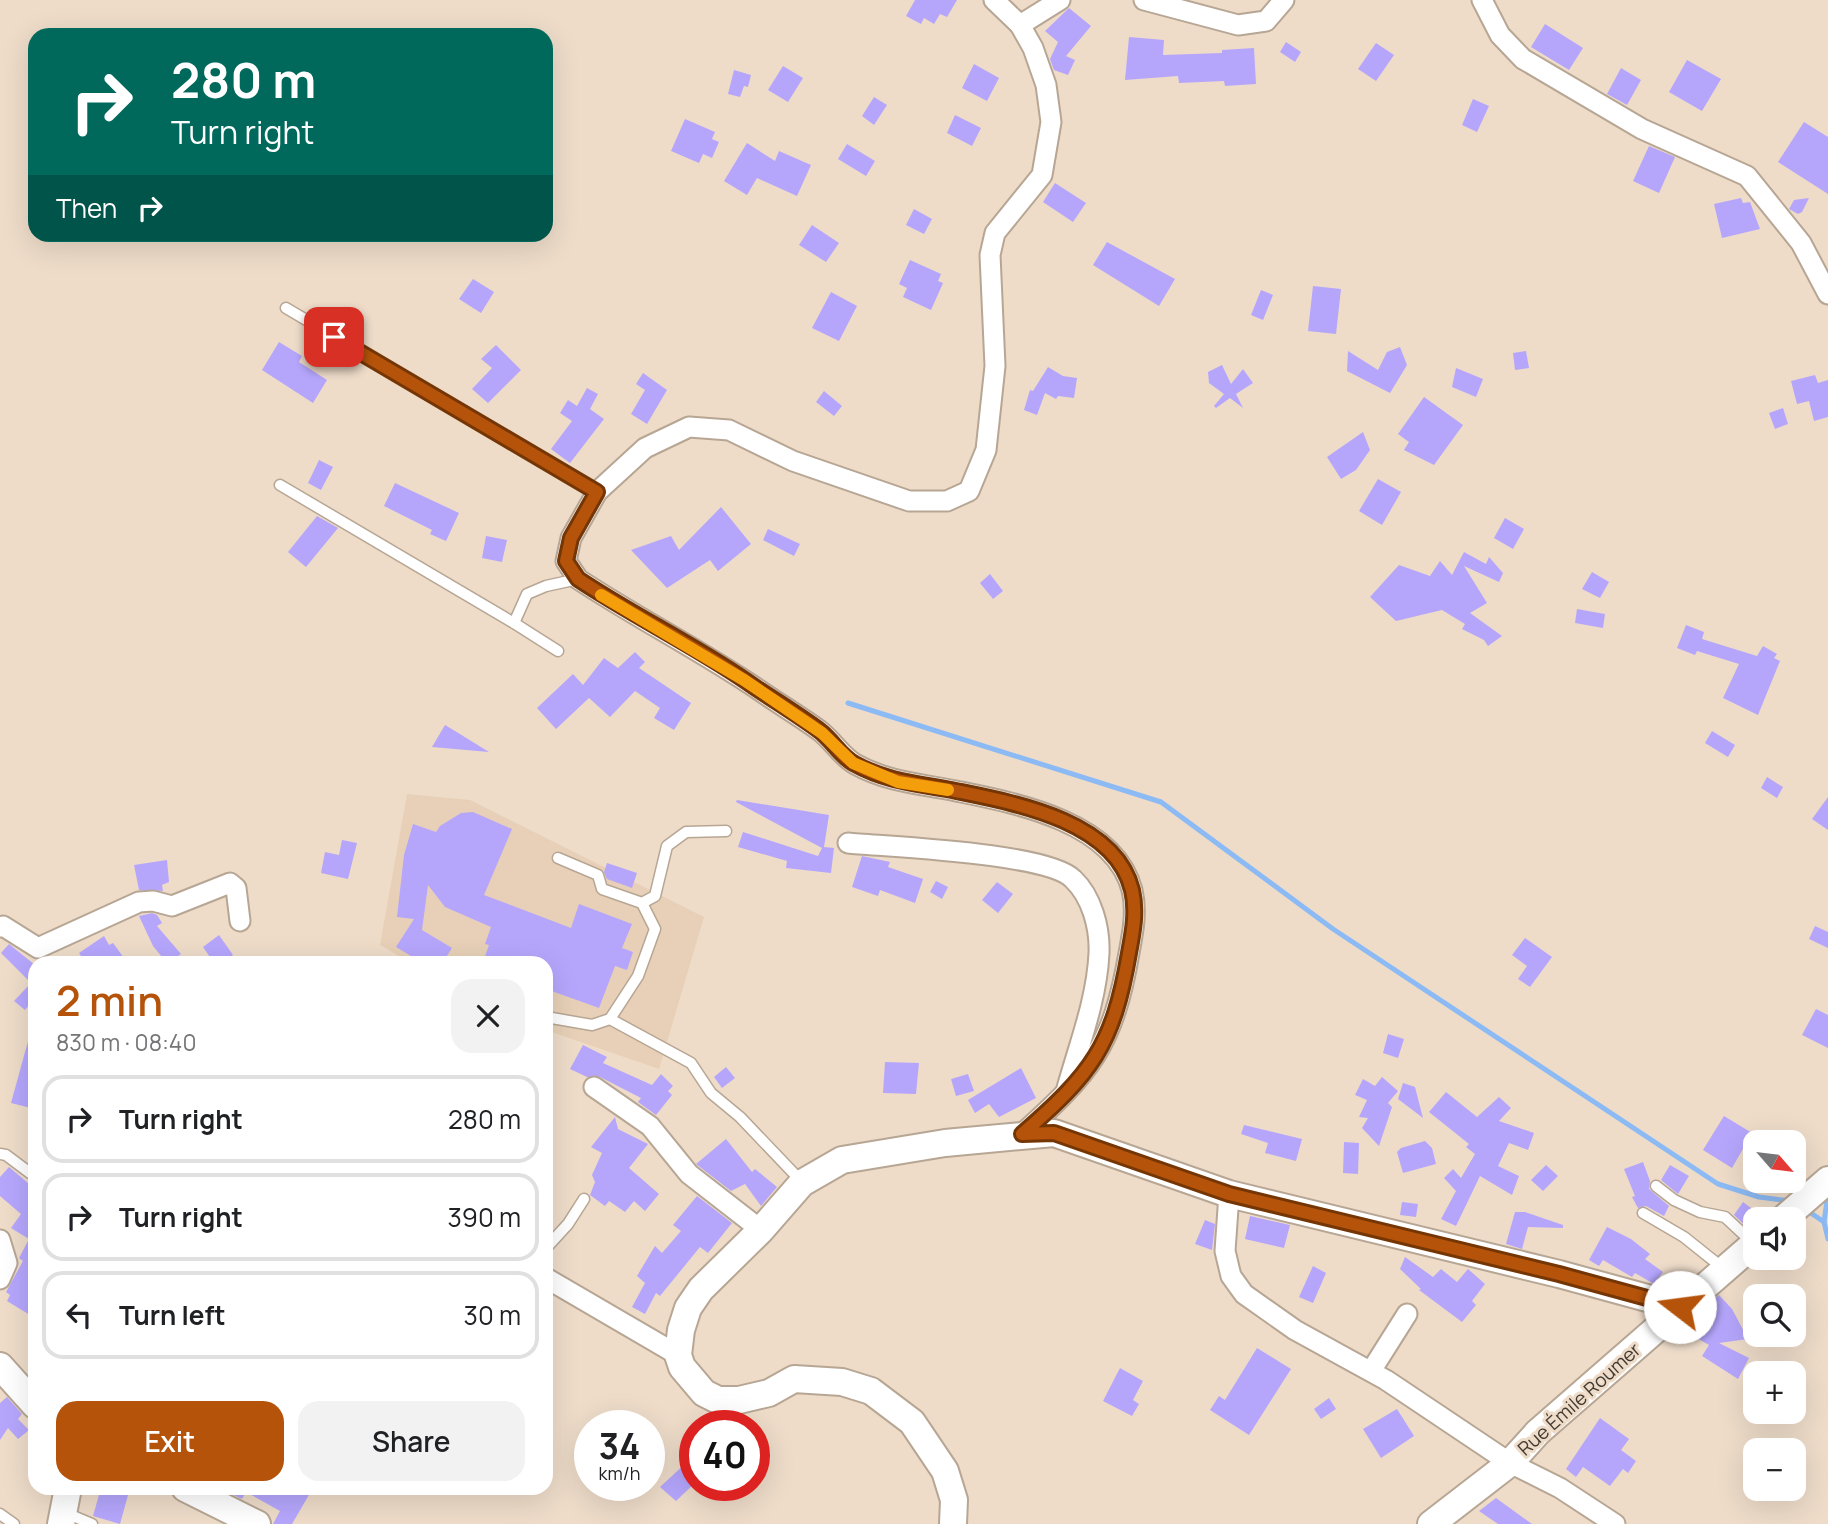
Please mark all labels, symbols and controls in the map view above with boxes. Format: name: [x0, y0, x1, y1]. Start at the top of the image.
text: 280 m: [171, 46, 316, 113]
icon: right: [56, 56, 147, 147]
text: Turn right: [171, 110, 314, 154]
icon: right: [131, 189, 169, 227]
text: Then: [56, 190, 117, 226]
pin: [304, 307, 364, 367]
icon: arrive: [315, 318, 353, 356]
text: 2 min: [56, 971, 163, 1029]
button: close: [451, 979, 525, 1053]
text: 830 m · 08:40: [56, 1026, 196, 1058]
icon: right: [60, 1100, 98, 1138]
text: Turn right: [119, 1101, 243, 1137]
text: 280 m: [448, 1101, 521, 1137]
north arrow: [1743, 1130, 1806, 1194]
map controls: [1743, 1130, 1806, 1501]
icon: right: [60, 1198, 98, 1236]
text: Turn right: [119, 1199, 243, 1235]
text: 390 m: [447, 1199, 521, 1235]
button: sound: [1743, 1207, 1806, 1270]
position arrow: [1643, 1270, 1717, 1344]
button: search: [1743, 1284, 1806, 1347]
icon: left: [60, 1296, 98, 1334]
text: Turn left: [119, 1297, 226, 1333]
text: 30 m: [464, 1297, 521, 1333]
street label: Rue Émile Roumer: [1512, 1337, 1646, 1461]
button: +: [1743, 1361, 1806, 1424]
button: Exit: [56, 1401, 284, 1481]
button: Share: [298, 1401, 525, 1481]
speed limit sign: 40: [679, 1410, 770, 1501]
text: 34: [599, 1422, 640, 1470]
button: −: [1743, 1438, 1806, 1501]
text: km/h: [599, 1461, 640, 1485]

